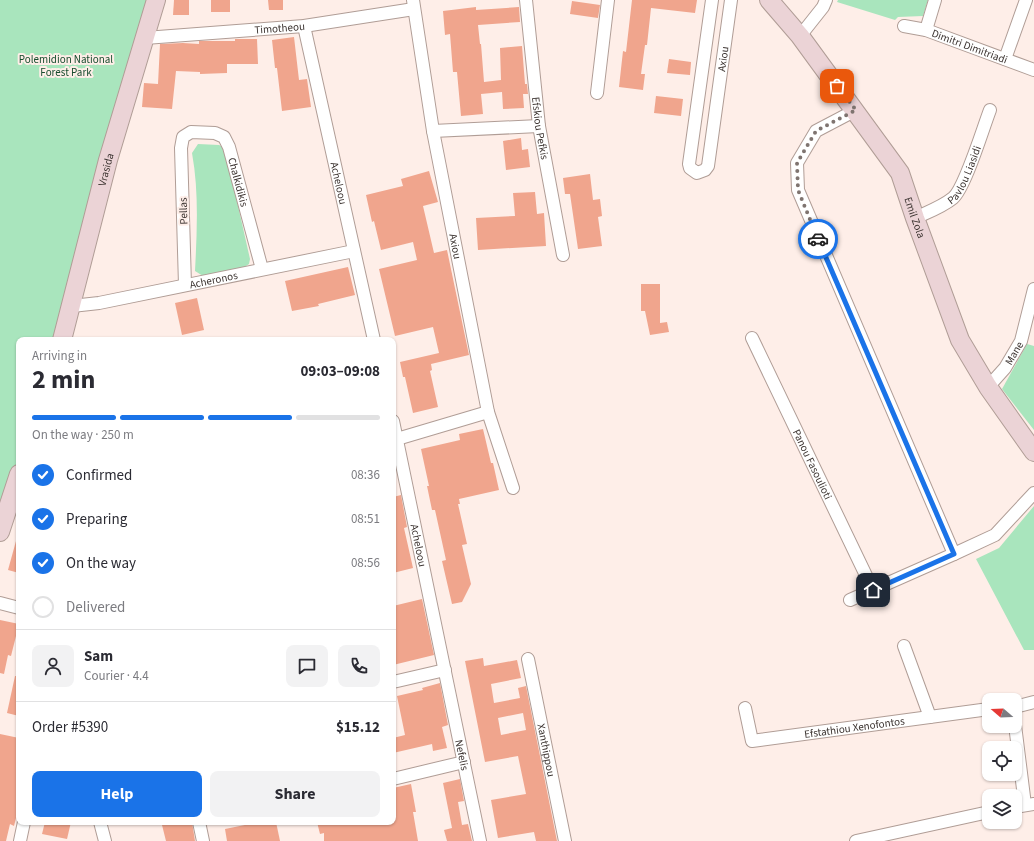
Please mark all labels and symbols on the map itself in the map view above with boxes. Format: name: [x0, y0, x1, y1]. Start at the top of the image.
street label: Timotheou: [254, 19, 305, 38]
street label: Dimitri Dimitriadi: [930, 26, 1010, 68]
street label: Axiou: [714, 45, 733, 73]
park label: Polemidion National Forest Park: [19, 52, 113, 80]
pin: [820, 69, 854, 103]
street label: Efskiou Pefkis: [528, 96, 552, 161]
street label: Pavlou Liasidi: [944, 144, 985, 208]
street label: Vrasida: [95, 151, 118, 188]
street label: Chalkidikis: [224, 156, 252, 209]
street label: Acheloou: [327, 161, 351, 206]
street label: Emil Zola: [900, 195, 929, 240]
street label: Pellas: [176, 197, 191, 225]
courier: [798, 219, 838, 259]
street label: Axiou: [445, 232, 465, 260]
street label: Acheronos: [188, 268, 239, 292]
street label: Mane: [1002, 338, 1027, 368]
street label: Panou Fasoulioti: [789, 427, 835, 502]
street label: Acheloou: [407, 523, 430, 568]
pin: [856, 573, 890, 607]
north arrow: [982, 693, 1022, 733]
street label: Efstathiou Xenofontos: [803, 713, 906, 742]
street label: Xanthippou: [533, 722, 559, 778]
street label: Nefelis: [451, 738, 472, 772]

